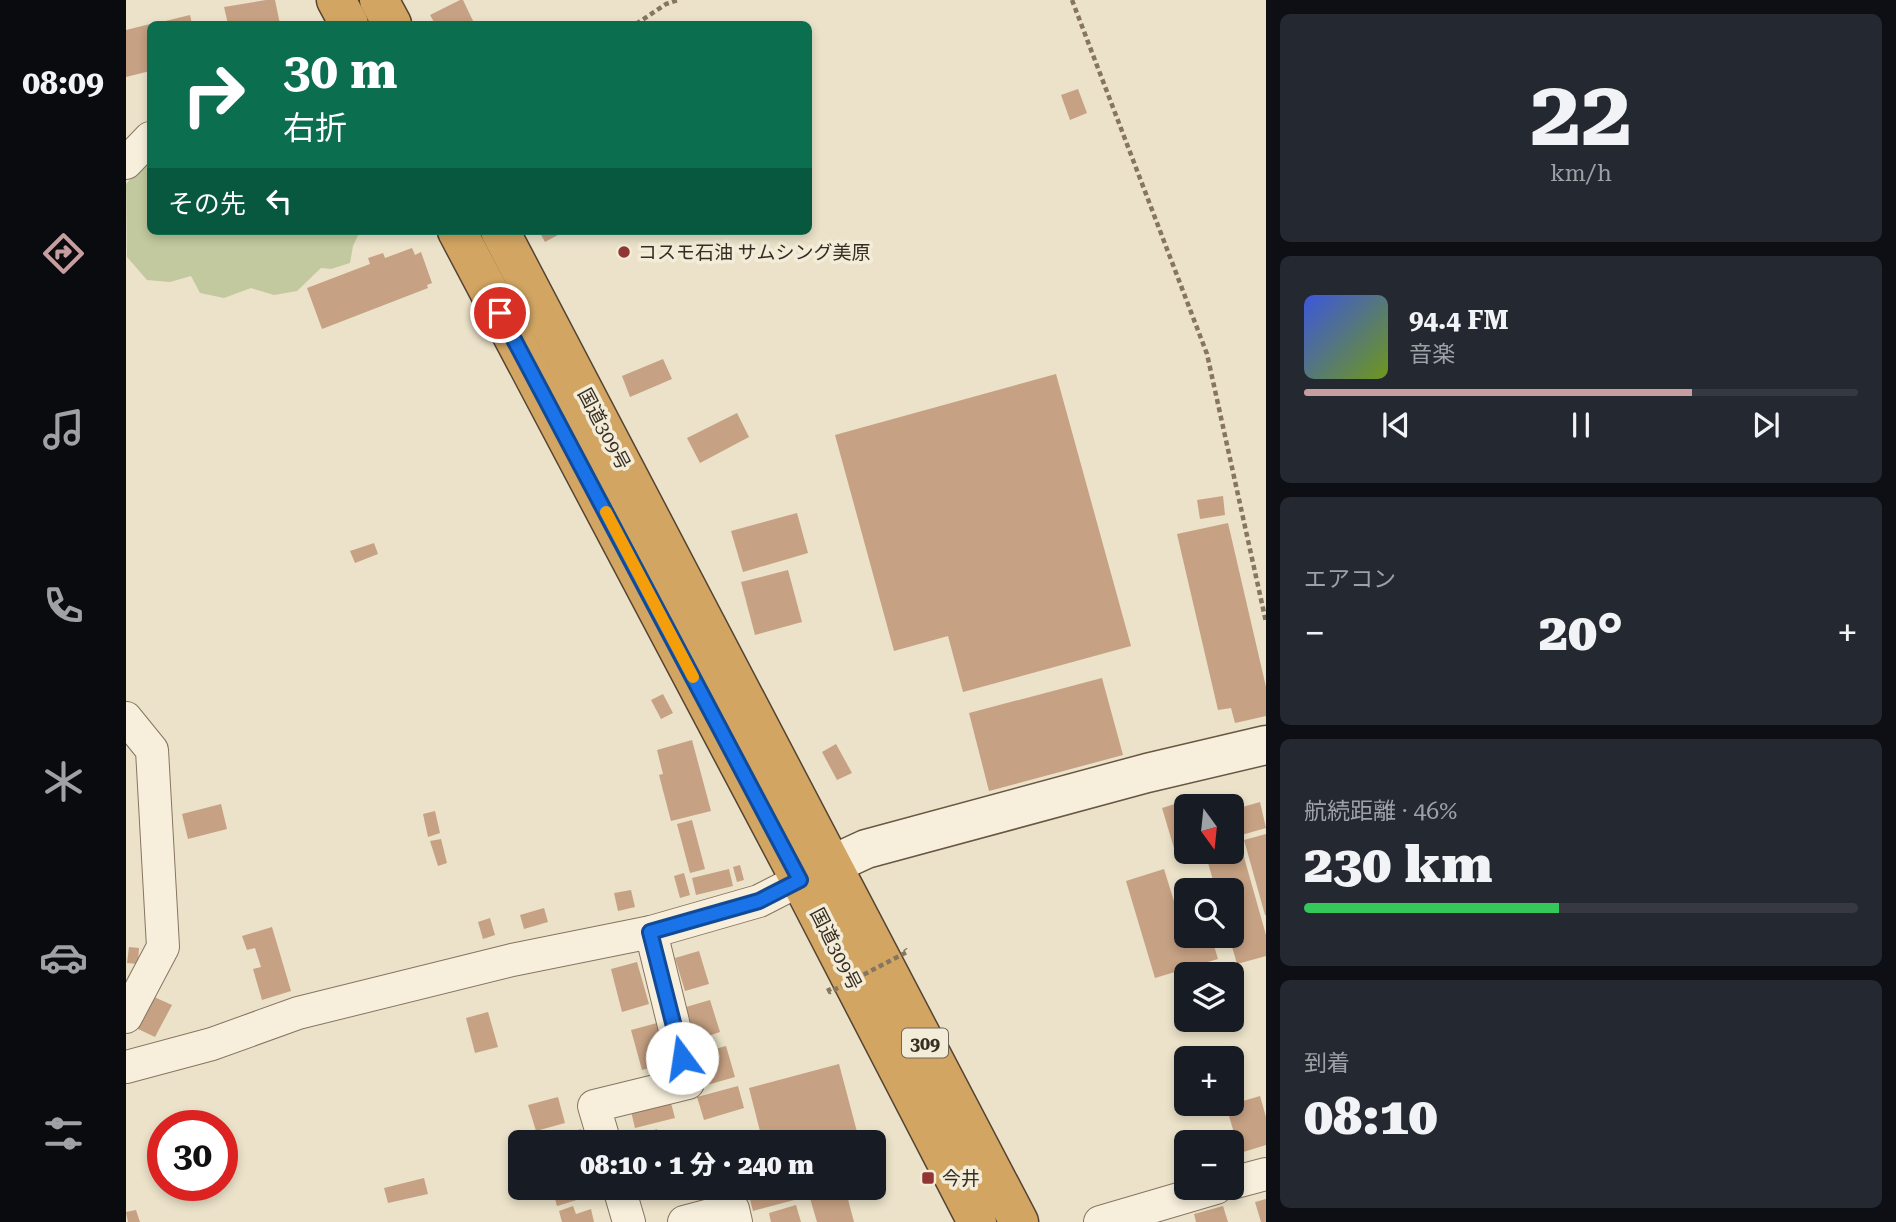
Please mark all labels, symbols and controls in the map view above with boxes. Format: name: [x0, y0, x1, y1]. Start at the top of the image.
text: 30 m: [283, 43, 398, 100]
icon: right: [168, 49, 259, 140]
text: 22: [1530, 61, 1632, 167]
text: 08:09: [22, 64, 104, 102]
text: 右折: [283, 109, 347, 147]
text: km/h: [1550, 160, 1612, 187]
icon: left: [260, 182, 298, 220]
text: その先: [168, 189, 246, 219]
icon: directions: [39, 229, 88, 278]
place label: コスモ石油 サムシング美原: [638, 241, 870, 264]
marker: コスモ石油 サムシング美原: [616, 244, 632, 260]
pin: [470, 283, 530, 343]
icon: arrive: [481, 294, 519, 332]
text: 94.4 FM: [1409, 305, 1509, 335]
text: 音楽: [1409, 341, 1455, 368]
street label: 国道309号: [573, 384, 635, 474]
icon: music: [39, 405, 88, 454]
icon: previous: [1377, 406, 1415, 444]
icon: pause: [1562, 406, 1600, 444]
icon: next: [1747, 406, 1785, 444]
text: エアコン: [1304, 566, 1396, 593]
icon: phone: [39, 581, 88, 630]
text: 20°: [1539, 602, 1623, 663]
text: −: [1304, 611, 1325, 655]
text: +: [1837, 611, 1858, 655]
icon: climate: [39, 757, 88, 806]
north arrow: [1174, 794, 1244, 864]
map controls: [1174, 794, 1244, 1200]
text: 航続距離 · 46%: [1304, 798, 1457, 825]
text: 230 km: [1304, 834, 1492, 895]
button: search: [1174, 878, 1244, 948]
street label: 国道309号: [806, 904, 866, 994]
icon: car: [39, 933, 88, 982]
button: layers: [1174, 962, 1244, 1032]
position arrow: [645, 1021, 719, 1095]
road number: 309: [902, 1028, 948, 1058]
button: +: [1174, 1046, 1244, 1116]
text: 到着: [1304, 1050, 1350, 1077]
text: 08:10: [1304, 1086, 1438, 1147]
icon: filters: [39, 1109, 88, 1158]
speed limit sign: 30: [147, 1110, 238, 1201]
button: −: [1174, 1130, 1244, 1200]
text: 08:10 · 1 分 · 240 m: [580, 1150, 814, 1180]
place label: 今井: [942, 1167, 980, 1190]
marker: 今井: [920, 1170, 936, 1186]

